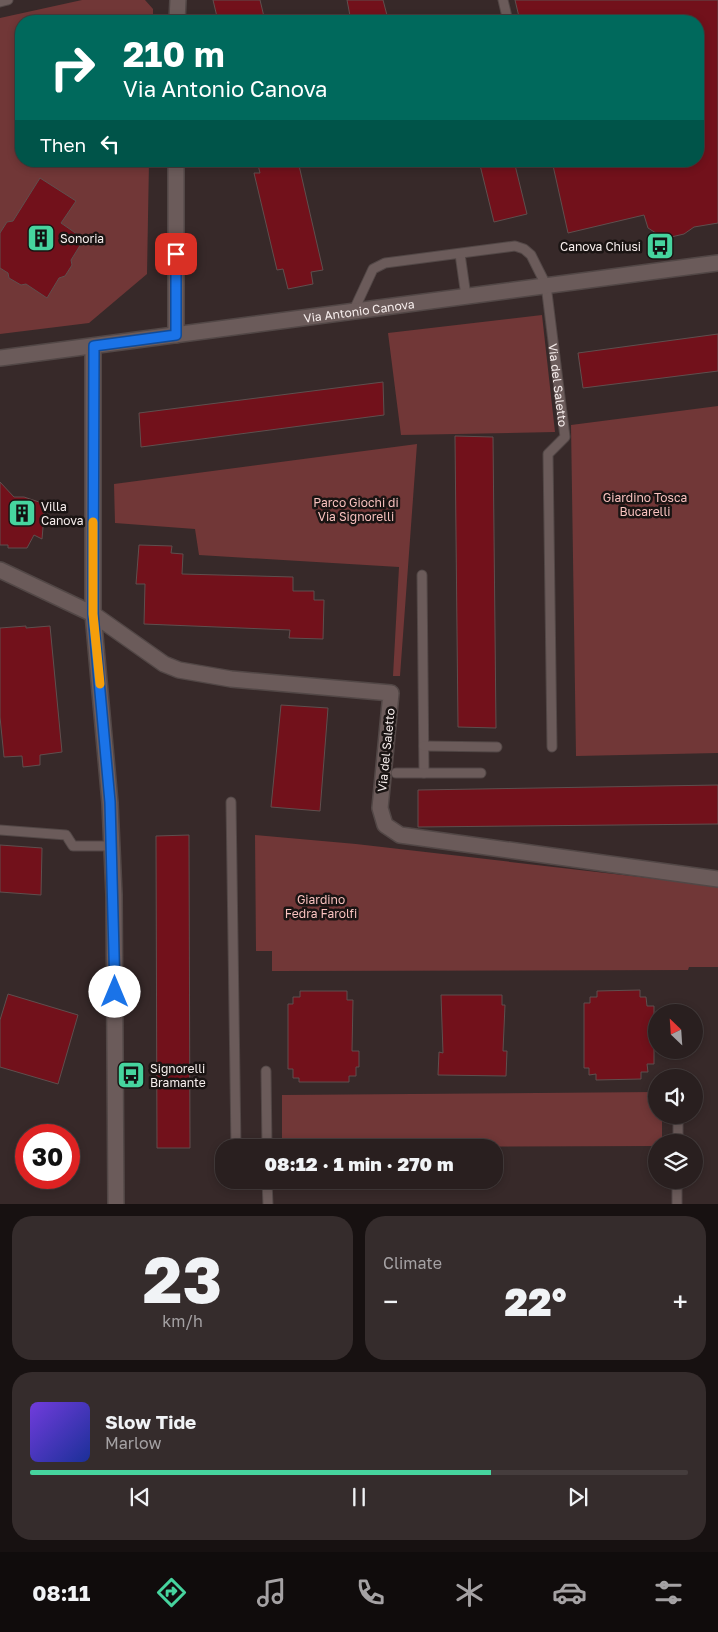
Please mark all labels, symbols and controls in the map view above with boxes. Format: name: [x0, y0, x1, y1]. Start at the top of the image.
text: 210 m: [123, 33, 225, 75]
icon: right: [40, 35, 105, 100]
text: Via Antonio Canova: [123, 75, 328, 102]
icon: left: [96, 130, 124, 158]
text: Then: [40, 133, 86, 156]
building icon: Sonoria: [26, 223, 56, 253]
place label: Sonoria: [60, 231, 104, 246]
bus stop icon: Canova Chiusi: [645, 231, 675, 261]
pin: [155, 233, 197, 275]
place label: Canova Chiusi: [560, 239, 641, 254]
icon: arrive: [162, 240, 190, 268]
street label: Via Antonio Canova: [303, 296, 415, 325]
street label: Via del Saletto: [546, 342, 571, 428]
park label: Giardino Tosca Bucarelli: [603, 490, 687, 519]
park label: Parco Giochi di Via Signorelli: [313, 495, 399, 524]
building icon: Villa Canova: [7, 498, 37, 528]
place label: Villa Canova: [41, 499, 83, 528]
street label: Via del Saletto: [374, 707, 398, 793]
park label: Giardino Fedra Farolfi: [285, 892, 357, 921]
position arrow: [88, 965, 140, 1017]
north arrow: [648, 1004, 702, 1059]
map controls: [648, 1004, 703, 1189]
bus stop icon: Signorelli Bramante: [116, 1060, 146, 1090]
place label: Signorelli Bramante: [150, 1061, 206, 1090]
button: sound: [648, 1069, 703, 1124]
speed limit sign: 30: [15, 1124, 80, 1189]
button: layers: [648, 1134, 703, 1189]
text: 08:12 · 1 min · 270 m: [265, 1152, 453, 1175]
text: 23: [143, 1239, 222, 1317]
text: Climate: [383, 1253, 442, 1273]
text: 22°: [505, 1279, 566, 1324]
text: −: [383, 1285, 398, 1318]
text: +: [673, 1285, 688, 1318]
text: km/h: [162, 1311, 203, 1331]
text: Slow Tide: [105, 1410, 196, 1433]
text: Marlow: [105, 1433, 161, 1453]
icon: previous: [126, 1483, 154, 1511]
icon: pause: [345, 1483, 373, 1511]
icon: next: [564, 1483, 592, 1511]
icon: directions: [154, 1575, 189, 1610]
icon: music: [254, 1575, 289, 1610]
icon: phone: [353, 1575, 388, 1610]
icon: climate: [452, 1575, 487, 1610]
icon: car: [552, 1575, 587, 1610]
icon: filters: [651, 1575, 686, 1610]
text: 08:11: [32, 1579, 90, 1606]

